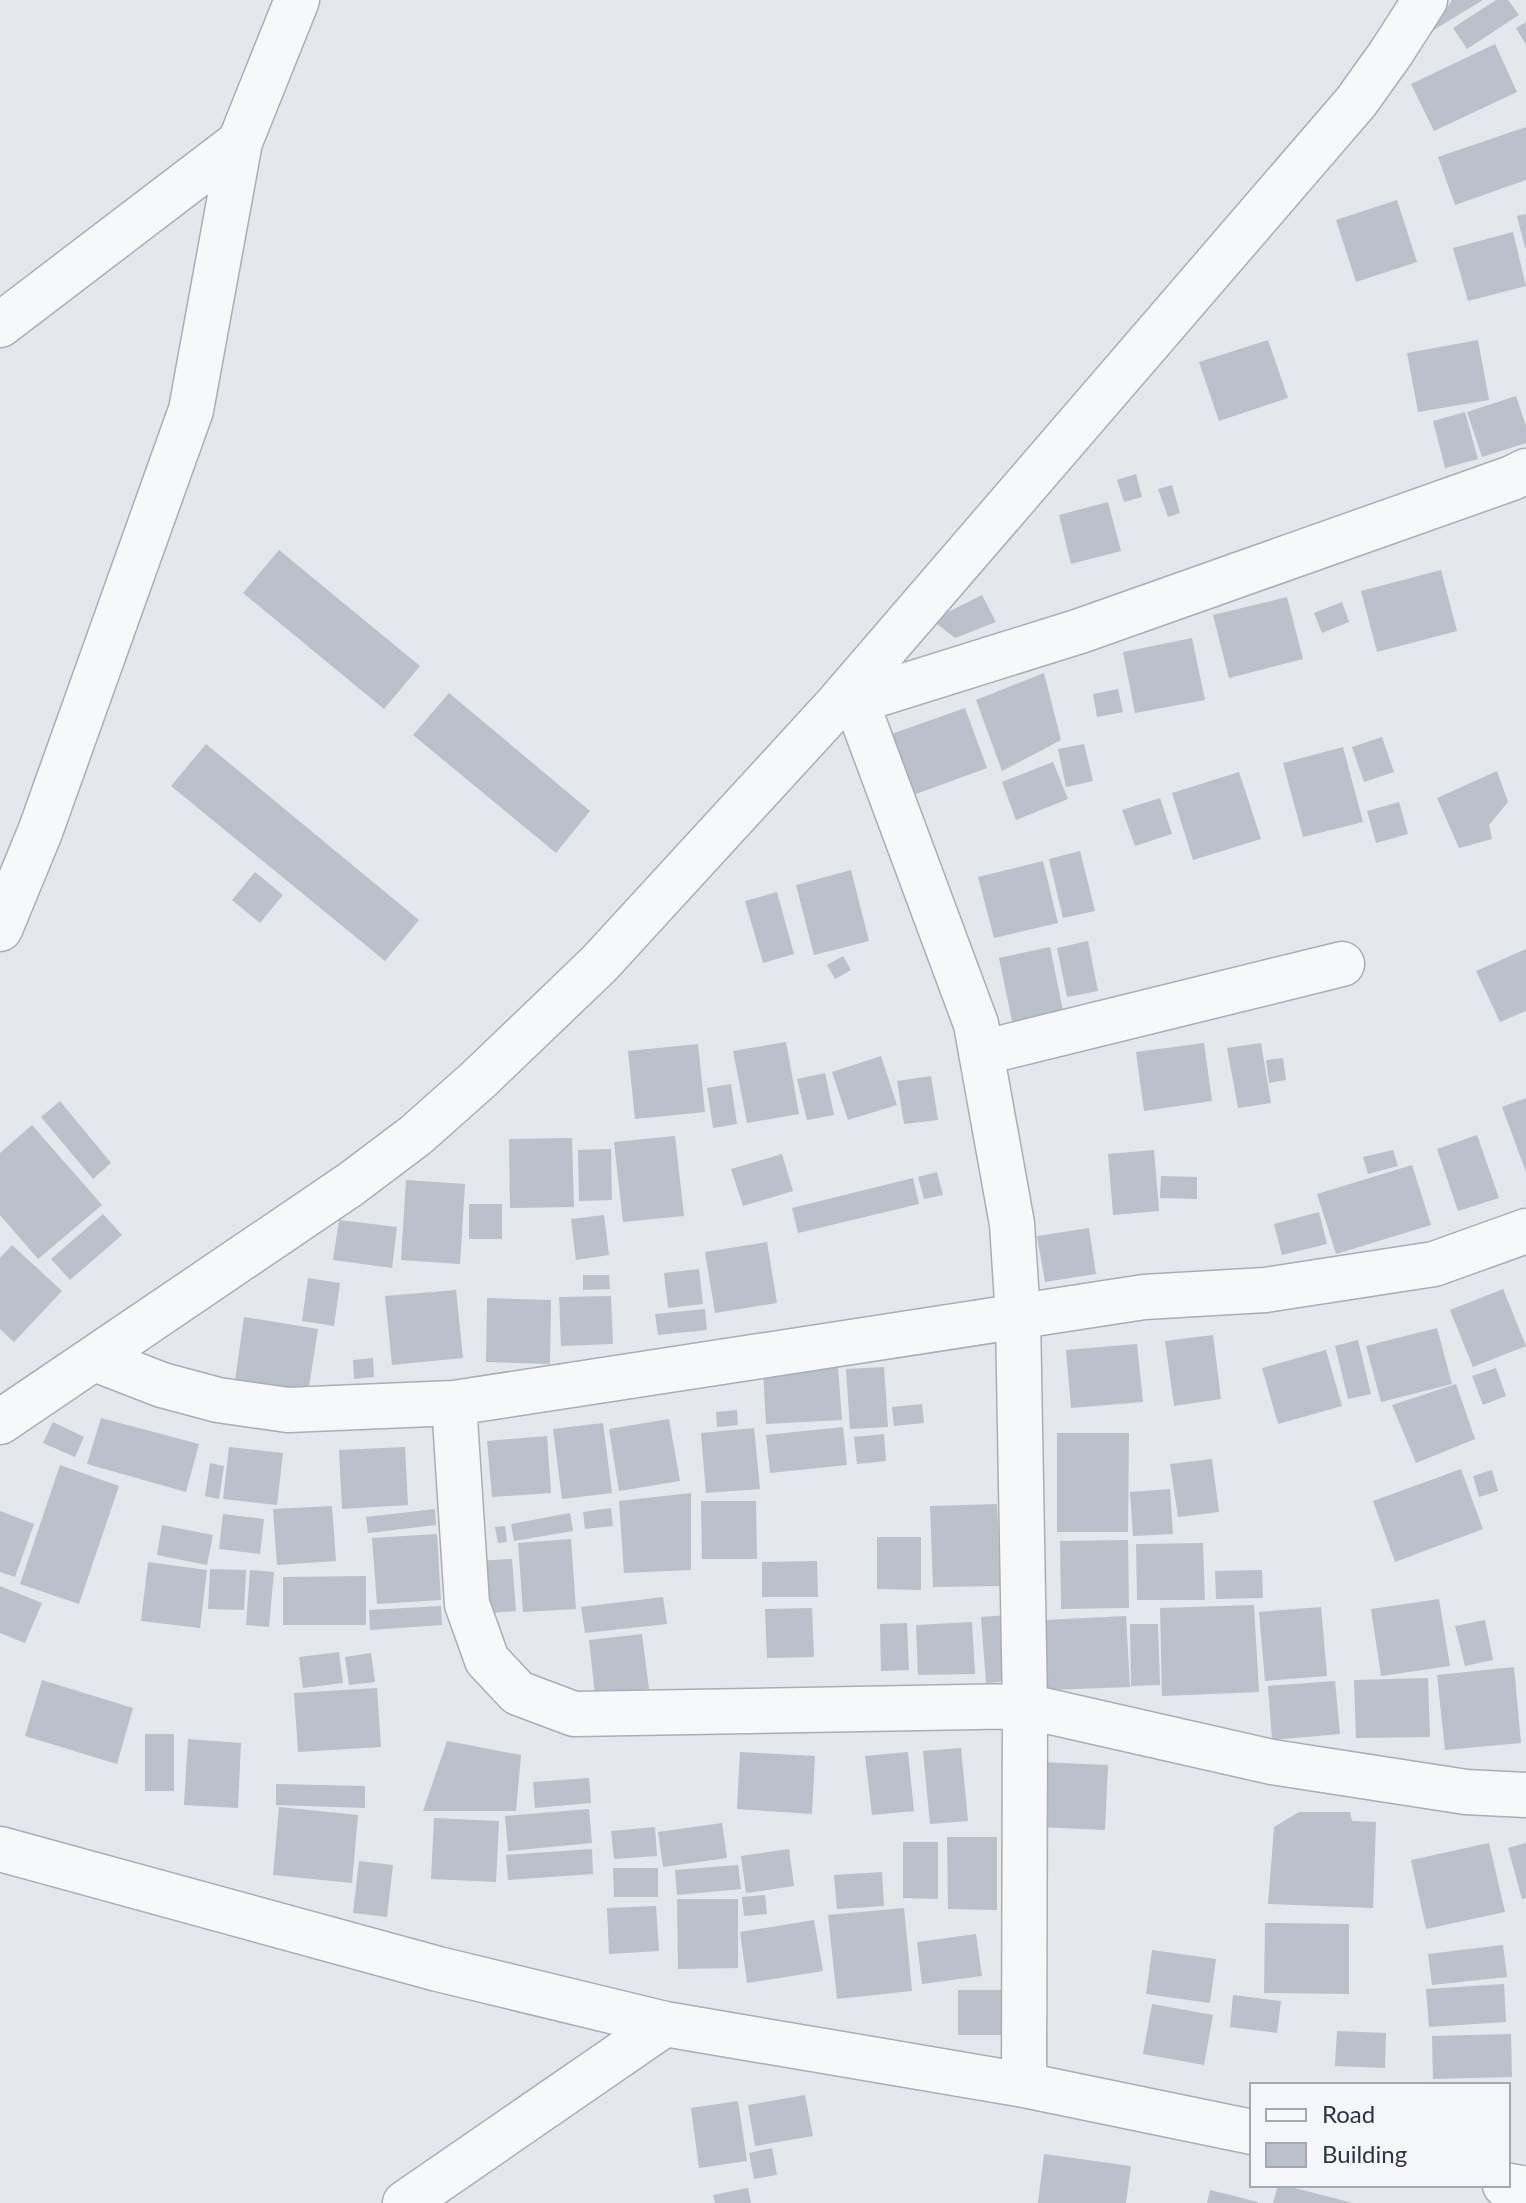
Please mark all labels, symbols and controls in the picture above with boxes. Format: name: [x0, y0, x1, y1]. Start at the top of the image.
legend: [1250, 2083, 1510, 2187]
text: Road: [1322, 2099, 1375, 2128]
text: Building: [1322, 2139, 1407, 2168]

